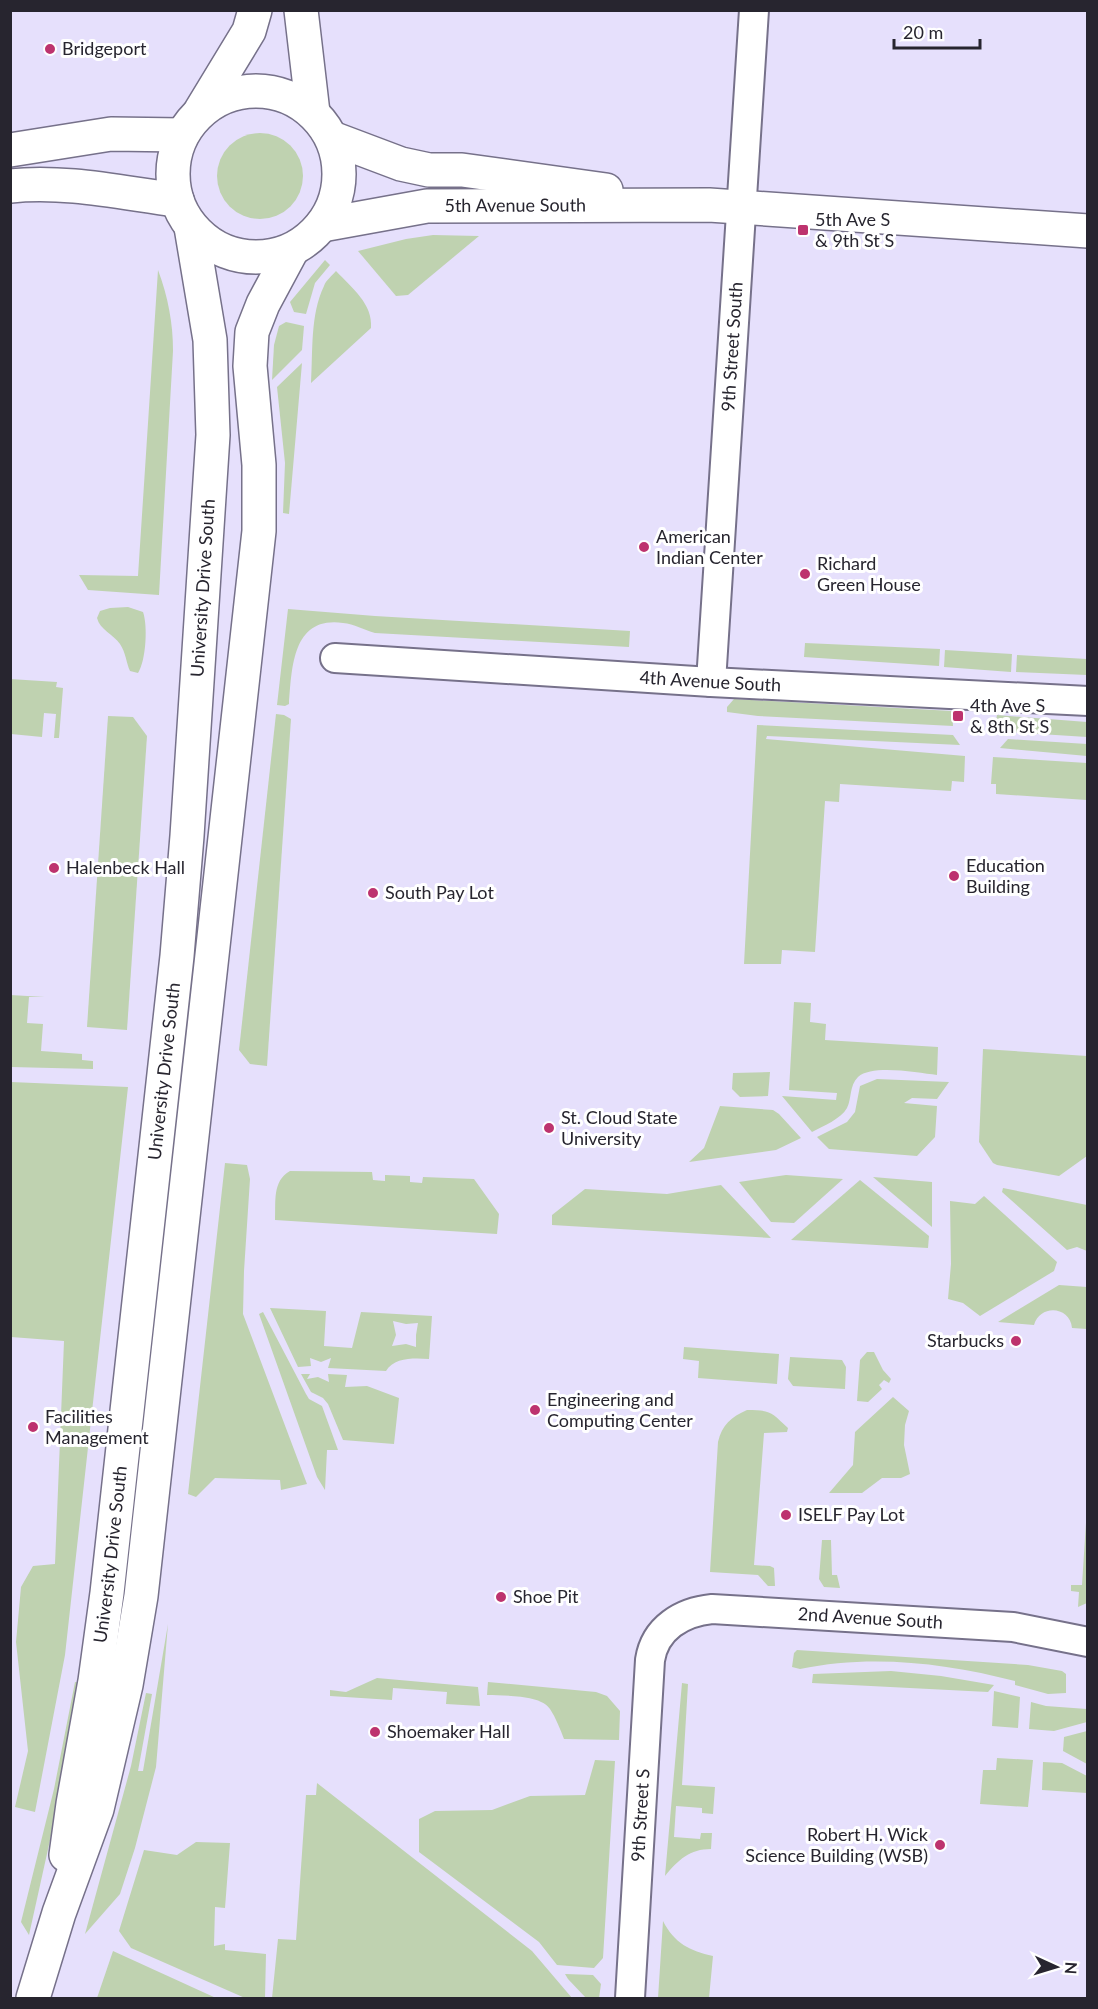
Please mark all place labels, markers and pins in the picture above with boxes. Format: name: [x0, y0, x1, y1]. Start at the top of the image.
place label: Bridgeport: [62, 37, 147, 59]
marker: Bridgeport: [43, 42, 57, 56]
place label: 5th Ave S & 9th St S: [815, 208, 894, 251]
marker: 5th Ave S & 9th St S: [796, 223, 810, 237]
place label: American Indian Center: [656, 525, 763, 568]
marker: American Indian Center: [637, 540, 651, 554]
place label: Richard Green House: [817, 552, 921, 595]
marker: Richard Green House: [798, 567, 812, 581]
place label: 4th Ave S & 8th St S: [970, 694, 1049, 737]
marker: 4th Ave S & 8th St S: [951, 709, 965, 723]
place label: Education Building: [966, 854, 1045, 897]
place label: Halenbeck Hall: [66, 856, 185, 878]
marker: Halenbeck Hall: [47, 861, 61, 875]
marker: Education Building: [947, 869, 961, 883]
place label: South Pay Lot: [385, 881, 494, 903]
marker: South Pay Lot: [366, 886, 380, 900]
place label: St. Cloud State University: [561, 1106, 677, 1149]
marker: St. Cloud State University: [542, 1121, 556, 1135]
place label: Starbucks: [927, 1329, 1004, 1351]
marker: Starbucks: [1009, 1334, 1023, 1348]
place label: Engineering and Computing Center: [547, 1388, 693, 1431]
marker: Engineering and Computing Center: [528, 1403, 542, 1417]
place label: Facilities Management: [45, 1405, 149, 1448]
marker: Facilities Management: [26, 1420, 40, 1434]
place label: ISELF Pay Lot: [798, 1503, 905, 1525]
marker: ISELF Pay Lot: [779, 1508, 793, 1522]
place label: Shoe Pit: [513, 1585, 579, 1607]
marker: Shoe Pit: [494, 1590, 508, 1604]
place label: Shoemaker Hall: [387, 1720, 510, 1742]
marker: Shoemaker Hall: [368, 1725, 382, 1739]
place label: Robert H. Wick Science Building (WSB): [745, 1823, 929, 1866]
marker: Robert H. Wick Science Building (WSB): [933, 1838, 947, 1852]

